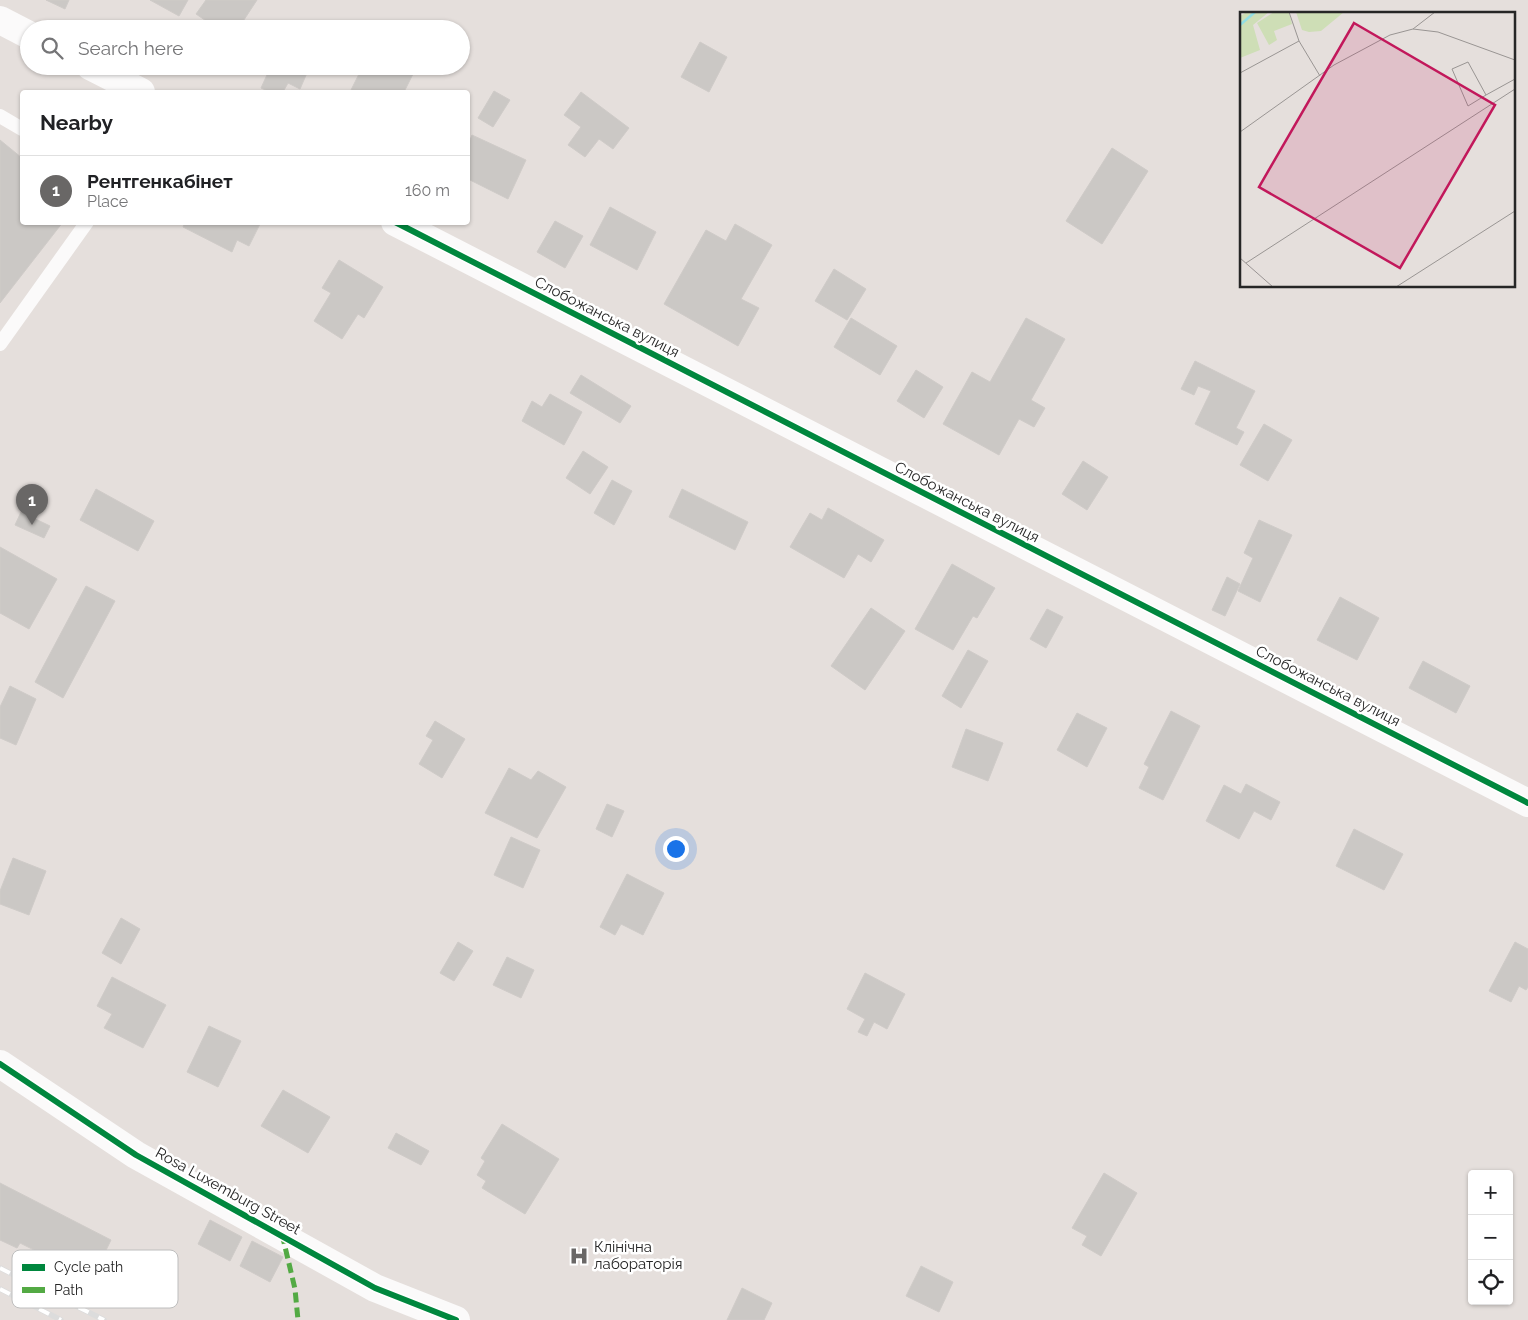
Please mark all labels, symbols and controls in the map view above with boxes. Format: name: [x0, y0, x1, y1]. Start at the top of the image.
inset map: [1240, 12, 1516, 288]
search box: [20, 20, 470, 75]
icon: search: [38, 34, 66, 62]
text: Search here: [78, 37, 184, 59]
text: Nearby: [40, 110, 113, 135]
text: Рентгенкабінет: [87, 170, 233, 192]
text: 1: [52, 181, 60, 200]
text: 160 m: [405, 181, 450, 200]
text: Place: [87, 192, 128, 211]
street label: Слобожанська вулиця: [532, 273, 682, 361]
street label: Слобожанська вулиця: [892, 458, 1042, 546]
pin: 1: [16, 484, 48, 525]
street label: Слобожанська вулиця: [1253, 642, 1403, 730]
your location: [663, 836, 689, 862]
street label: Rosa Luxemburg Street: [152, 1144, 304, 1238]
map controls: [1468, 1170, 1513, 1305]
button: +: [1468, 1170, 1513, 1215]
button: −: [1468, 1215, 1513, 1260]
place label: Клінічна лабораторія: [594, 1238, 682, 1273]
hospital icon: Клінічна лабораторія: [568, 1245, 590, 1267]
legend: [12, 1250, 178, 1308]
text: Cycle path: [54, 1259, 123, 1275]
button: locate: [1468, 1260, 1513, 1305]
text: Path: [54, 1282, 83, 1298]

